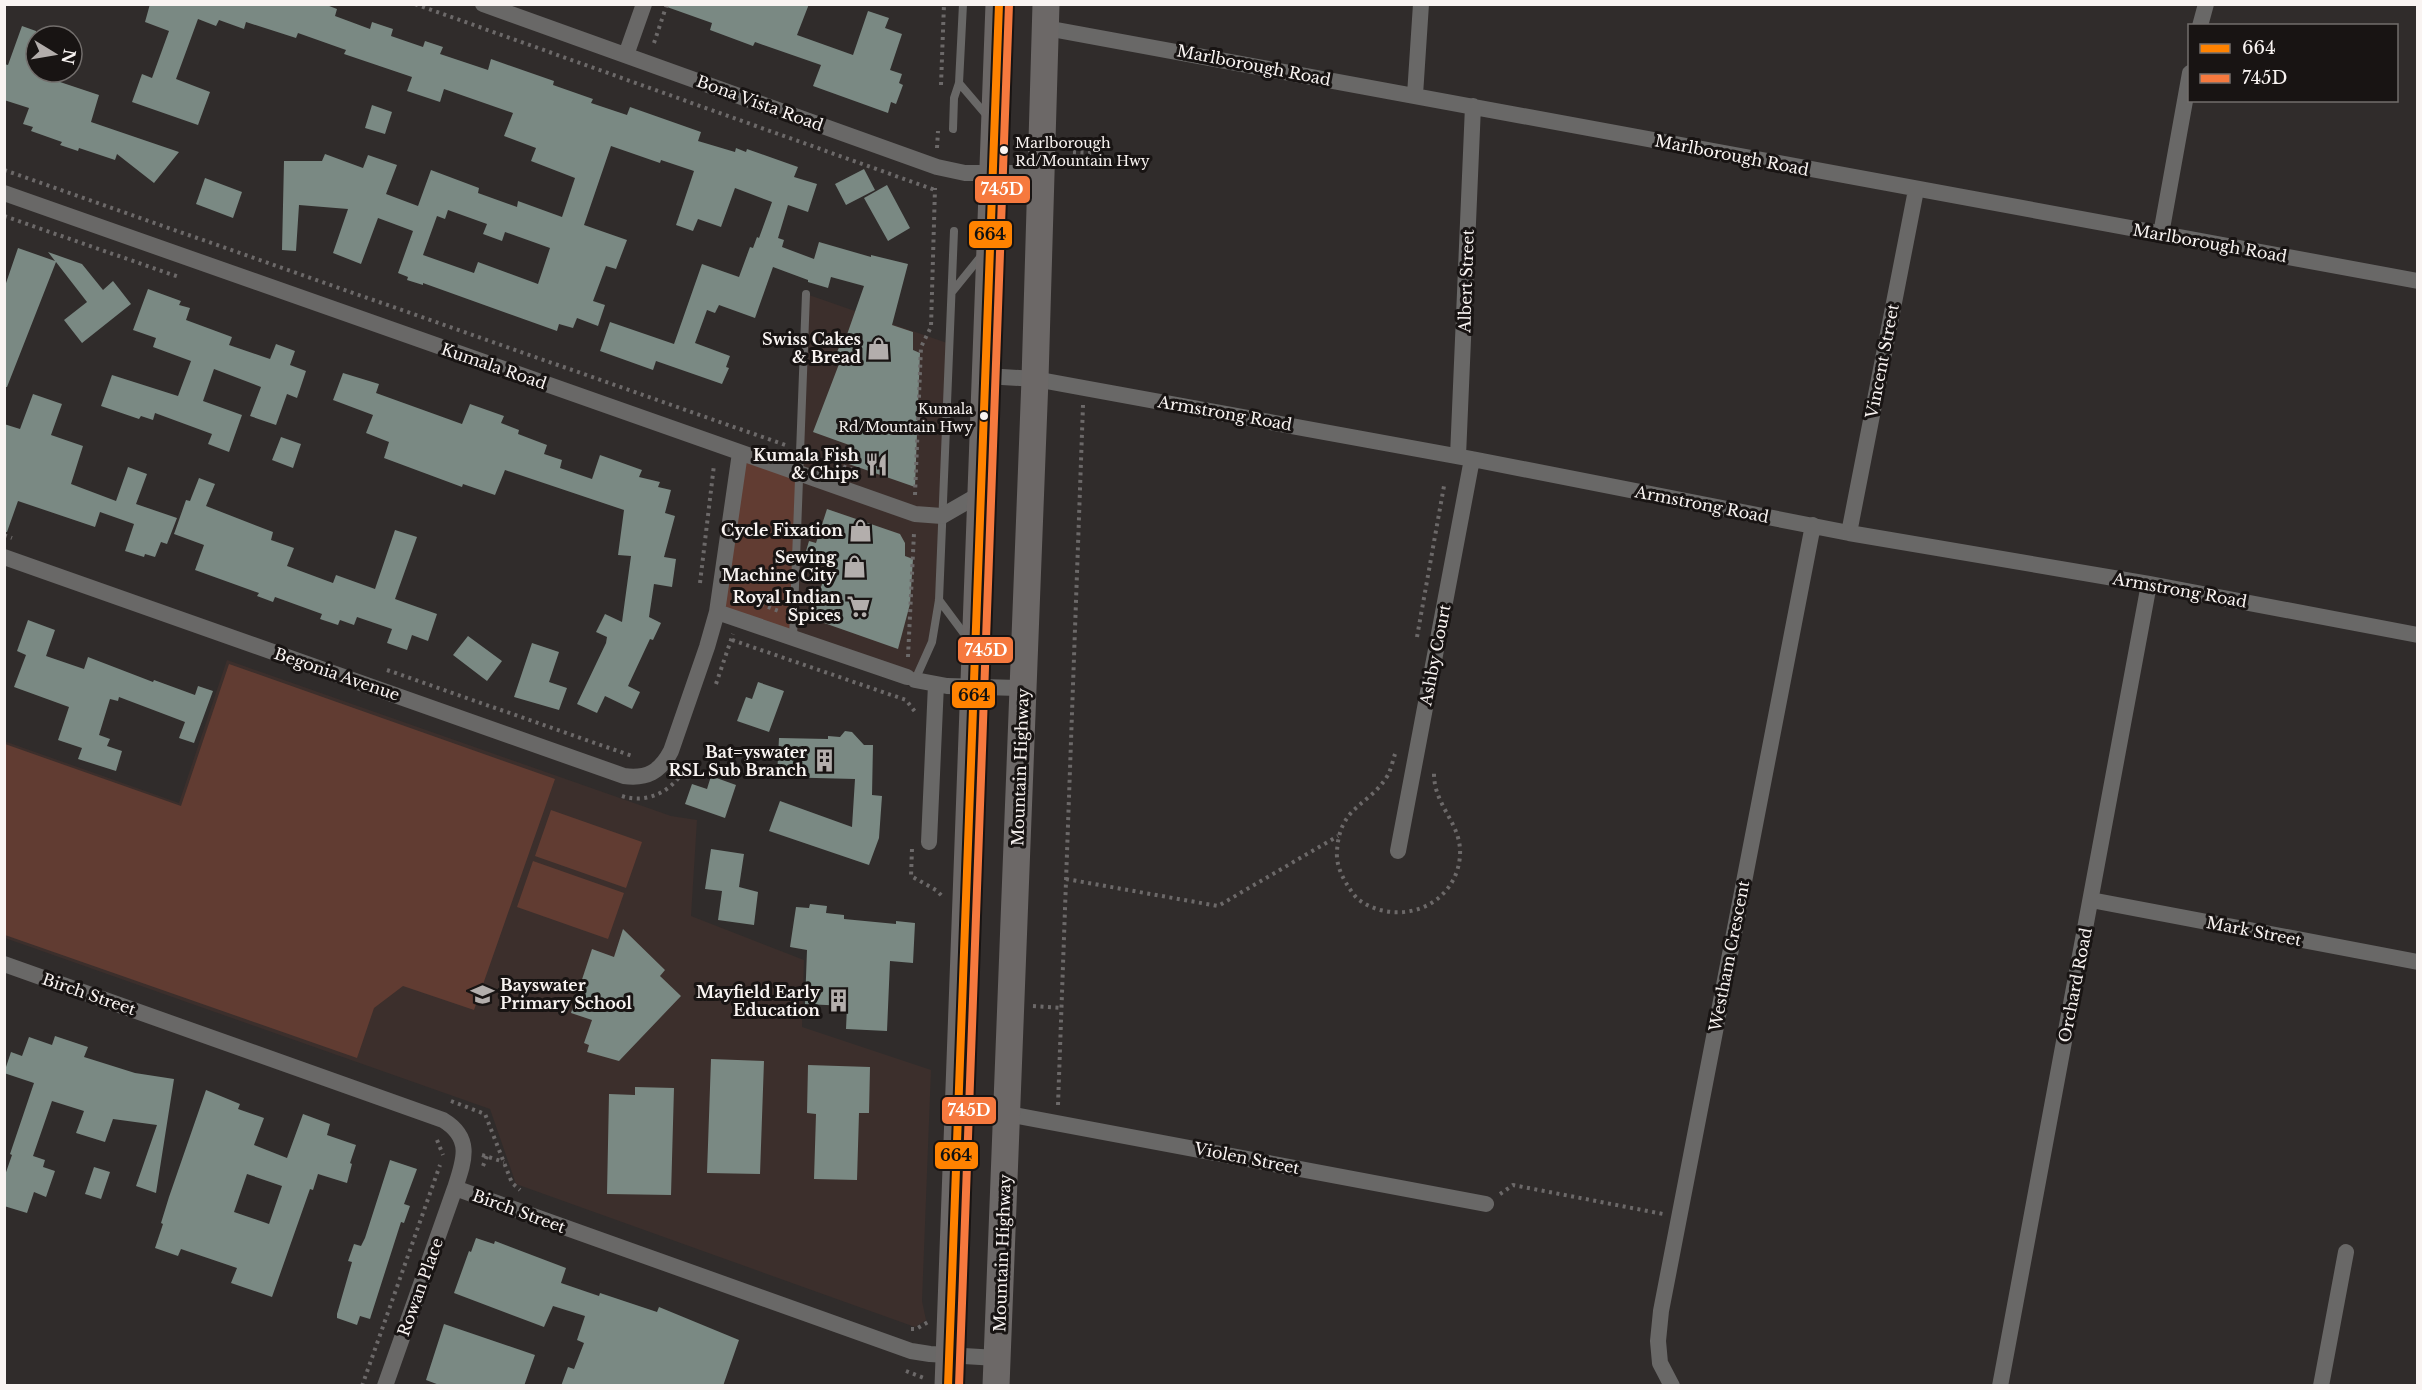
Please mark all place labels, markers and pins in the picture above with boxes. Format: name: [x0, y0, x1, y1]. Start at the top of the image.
place label: Marlborough Rd/Mountain Hwy: [1015, 134, 1150, 170]
marker: Marlborough Rd/Mountain Hwy: [998, 144, 1010, 156]
place label: Swiss Cakes & Bread: [762, 329, 861, 367]
shop icon: Swiss Cakes & Bread: [866, 335, 892, 361]
place label: Kumala Rd/Mountain Hwy: [838, 400, 973, 436]
marker: Kumala Rd/Mountain Hwy: [978, 410, 990, 422]
place label: Kumala Fish & Chips: [753, 445, 860, 483]
restaurant icon: Kumala Fish & Chips: [864, 451, 890, 477]
shop icon: Cycle Fixation: [848, 517, 874, 543]
place label: Cycle Fixation: [721, 520, 843, 540]
place label: Sewing Machine City: [722, 547, 837, 585]
shop icon: Sewing Machine City: [841, 553, 867, 579]
place label: Royal Indian Spices: [733, 587, 841, 625]
supermarket icon: Royal Indian Spices: [846, 593, 872, 619]
place label: Bat=yswater RSL Sub Branch: [669, 742, 808, 780]
building icon: Bat=yswater RSL Sub Branch: [812, 748, 838, 774]
place label: Bayswater Primary School: [500, 975, 632, 1013]
school or university icon: Bayswater Primary School: [469, 981, 495, 1007]
place label: Mayfield Early Education: [696, 982, 821, 1020]
building icon: Mayfield Early Education: [825, 988, 851, 1014]

